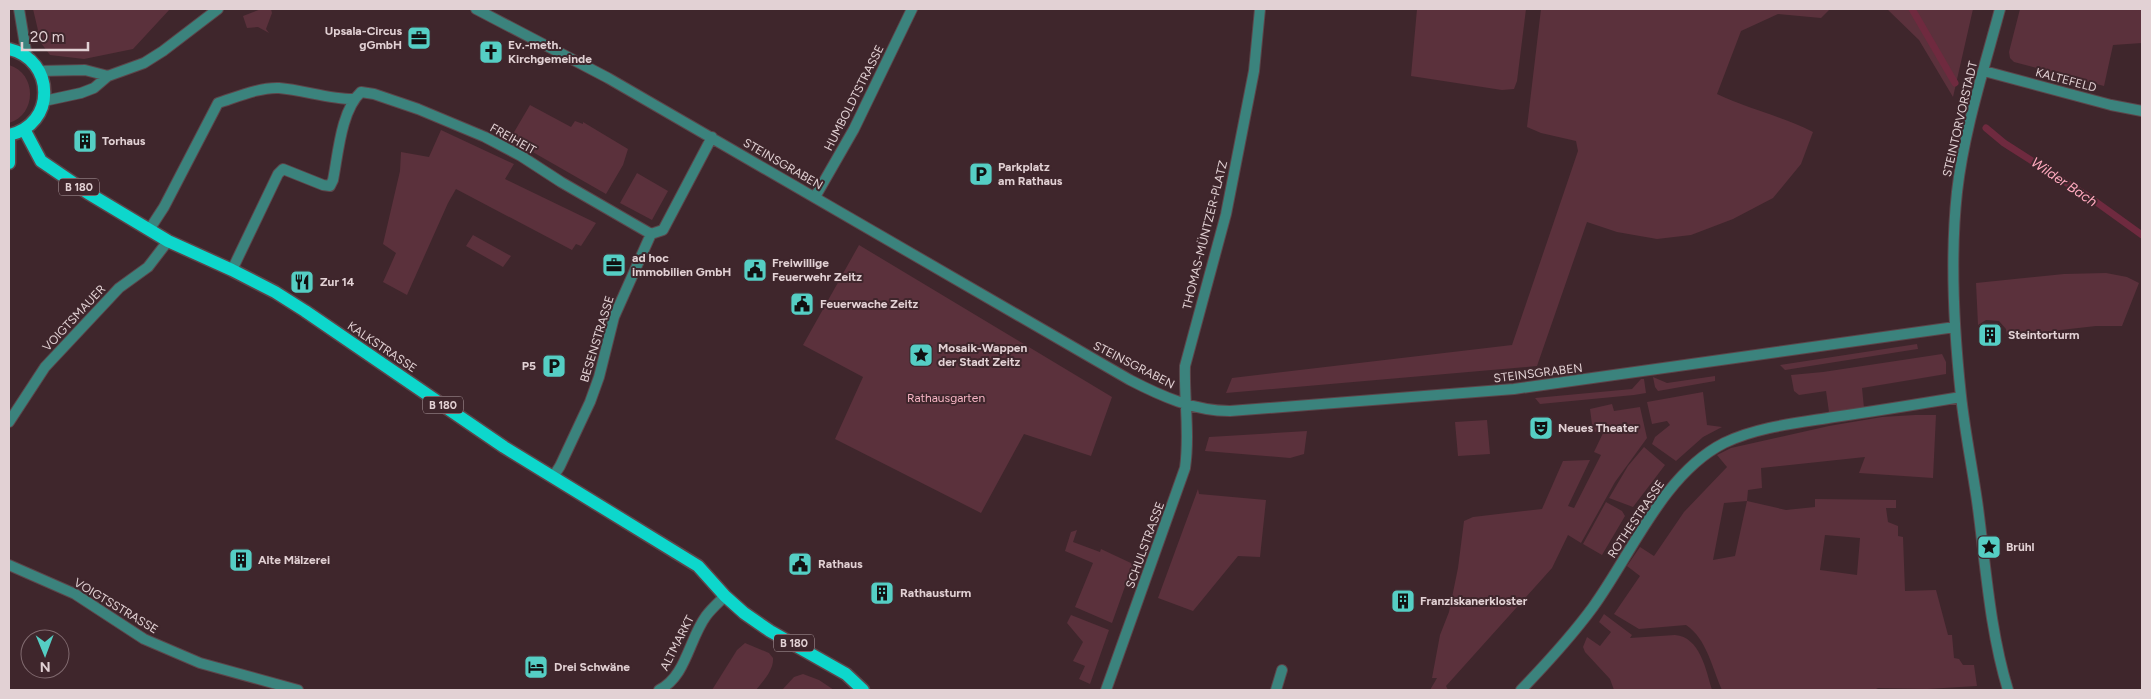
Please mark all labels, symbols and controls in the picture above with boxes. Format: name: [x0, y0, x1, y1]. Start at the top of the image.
scale bar: [22, 20, 89, 52]
place label: Upsala-Circus gGmbH: [325, 24, 402, 52]
office icon: Upsala-Circus gGmbH: [406, 25, 432, 51]
text: 20 m: [30, 28, 64, 46]
place label: Ev.-meth. Kirchgemeinde: [508, 38, 592, 66]
church icon: Ev.-meth. Kirchgemeinde: [478, 39, 504, 65]
street label: HUMBOLDTSTRASSE: [821, 43, 887, 153]
street label: STEINTORVORSTADT: [1940, 59, 1980, 178]
street label: KALTEFELD: [2034, 65, 2098, 95]
street label: FREIHEIT: [488, 121, 539, 158]
building icon: Torhaus: [72, 128, 98, 154]
place label: Torhaus: [102, 134, 146, 148]
street label: STEINSGRABEN: [741, 136, 825, 192]
water label: Wilder Bach: [2028, 154, 2100, 210]
street label: THOMAS-MÜNTZER-PLATZ: [1180, 159, 1230, 311]
place label: Parkplatz am Rathaus: [998, 160, 1063, 188]
parking icon: Parkplatz am Rathaus: [968, 161, 994, 187]
road number: B 180: [59, 178, 99, 196]
place label: ad hoc immobilien GmbH: [632, 251, 731, 279]
office icon: ad hoc immobilien GmbH: [601, 252, 627, 278]
place label: Freiwillige Feuerwehr Zeitz: [772, 256, 862, 284]
public building icon: Freiwillige Feuerwehr Zeitz: [742, 257, 768, 283]
restaurant icon: Zur 14: [289, 269, 315, 295]
place label: Zur 14: [320, 275, 355, 289]
street label: VOIGTSMAUER: [40, 282, 108, 354]
public building icon: Feuerwache Zeitz: [789, 291, 815, 317]
street label: BESENSTRASSE: [577, 294, 617, 384]
place label: Feuerwache Zeitz: [820, 297, 919, 311]
street label: KALKSTRASSE: [345, 319, 419, 375]
building icon: Steintorturm: [1977, 322, 2003, 348]
place label: Steintorturm: [2008, 328, 2080, 342]
street label: STEINSGRABEN: [1091, 338, 1177, 392]
place label: Mosaik-Wappen der Stadt Zeitz: [938, 341, 1028, 369]
place icon: Mosaik-Wappen der Stadt Zeitz: [908, 342, 934, 368]
parking icon: P5: [541, 353, 567, 379]
place label: P5: [522, 359, 536, 373]
street label: STEINSGRABEN: [1493, 361, 1583, 385]
park label: Rathausgarten: [907, 391, 985, 405]
road number: B 180: [423, 396, 463, 414]
theatre icon: Neues Theater: [1528, 415, 1554, 441]
place label: Neues Theater: [1558, 421, 1639, 435]
street label: ROTHESTRASSE: [1605, 477, 1667, 561]
street label: SCHULSTRASSE: [1123, 500, 1167, 590]
place icon: Brühl: [1976, 534, 2002, 560]
place label: Brühl: [2006, 540, 2035, 554]
building icon: Alte Mälzerei: [228, 547, 254, 573]
public building icon: Rathaus: [787, 551, 813, 577]
place label: Alte Mälzerei: [258, 553, 330, 567]
place label: Rathaus: [818, 557, 863, 571]
street label: VOIGTSSTRASSE: [71, 575, 161, 637]
building icon: Rathausturm: [869, 580, 895, 606]
place label: Rathausturm: [900, 586, 971, 600]
building icon: Franziskanerkloster: [1390, 588, 1416, 614]
place label: Franziskanerkloster: [1420, 594, 1528, 608]
street label: ALTMARKT: [657, 613, 697, 673]
north arrow: [20, 629, 70, 679]
road number: B 180: [774, 634, 814, 651]
hotel icon: Drei Schwäne: [523, 654, 549, 680]
text: N: [40, 658, 51, 675]
place label: Drei Schwäne: [554, 660, 630, 674]

